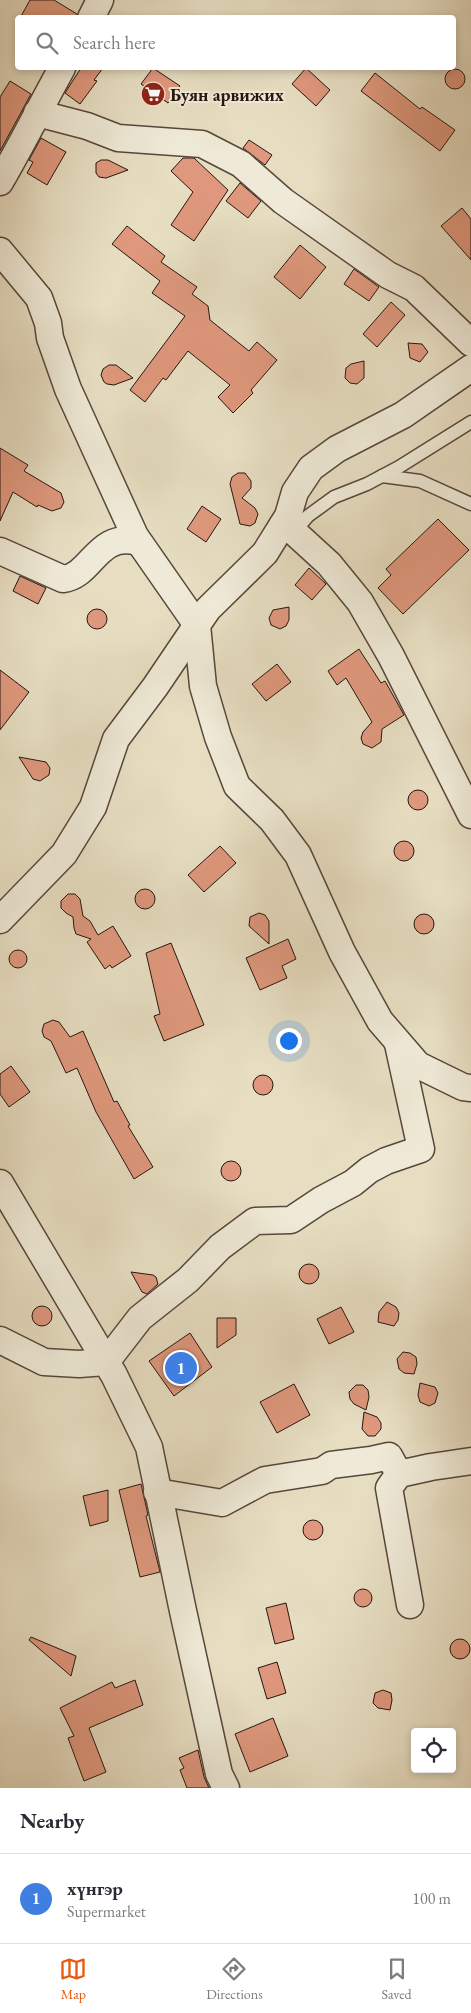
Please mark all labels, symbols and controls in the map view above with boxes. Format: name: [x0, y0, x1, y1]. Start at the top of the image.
search box: [15, 15, 456, 70]
icon: search: [33, 29, 61, 57]
text: Search here: [73, 30, 155, 55]
supermarket icon: Буян арвижих: [140, 81, 166, 107]
place label: Буян арвижих: [170, 83, 284, 106]
your location: [276, 1028, 302, 1054]
pin: 1: [165, 1349, 197, 1387]
map controls: [411, 1728, 456, 1773]
button: locate: [411, 1728, 456, 1773]
text: Nearby: [20, 1807, 84, 1834]
text: хүнгэр: [67, 1876, 123, 1901]
text: 1: [32, 1888, 40, 1909]
text: 100 m: [412, 1888, 451, 1909]
text: Supermarket: [67, 1901, 146, 1922]
tab: Map: [59, 1955, 87, 2003]
tab: Directions: [206, 1955, 263, 2003]
tab: Saved: [382, 1955, 412, 2003]

